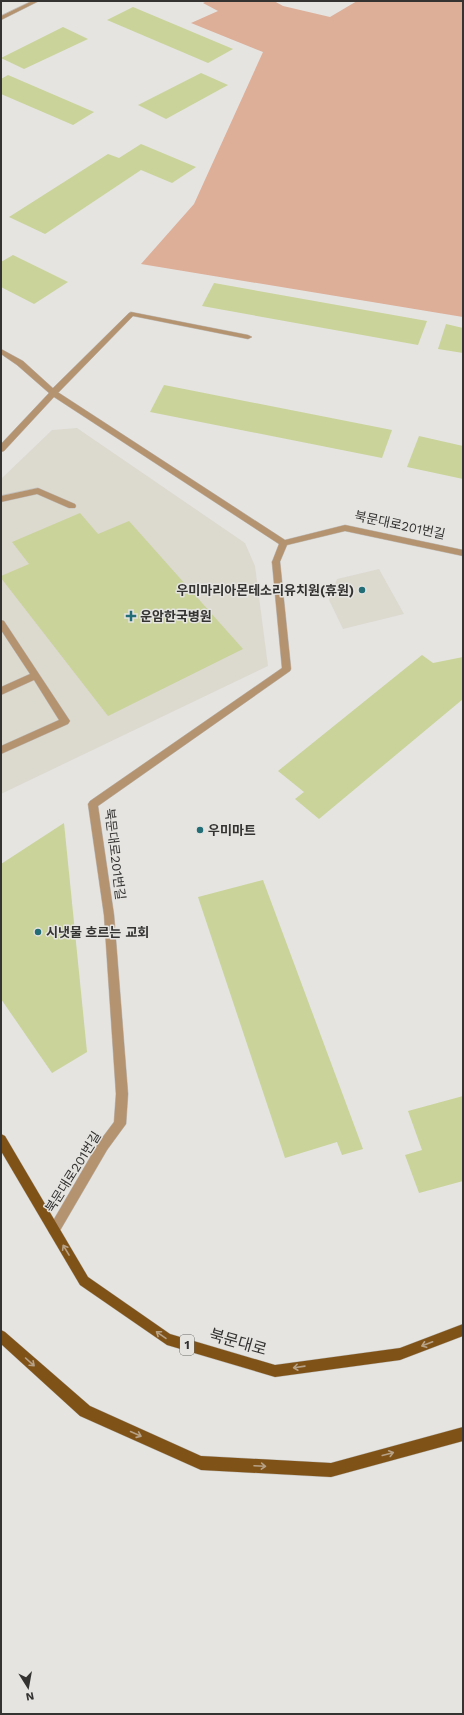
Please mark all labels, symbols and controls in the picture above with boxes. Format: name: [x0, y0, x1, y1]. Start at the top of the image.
street label: 북문대로201번길: [353, 508, 447, 542]
place label: 우미마리아몬테소리유치원(휴원): [176, 583, 354, 598]
marker: 우미마리아몬테소리유치원(휴원): [357, 585, 367, 595]
place label: 운암한국병원: [140, 609, 212, 624]
marker: 운암한국병원: [125, 610, 137, 622]
street label: 북문대로201번길: [102, 807, 128, 901]
place label: 우미마트: [208, 823, 256, 838]
marker: 우미마트: [195, 825, 205, 835]
place label: 시냇물 흐르는 교회: [46, 925, 149, 940]
marker: 시냇물 흐르는 교회: [33, 927, 43, 937]
street label: 북문대로201번길: [42, 1129, 104, 1215]
one-way arrow: [61, 1244, 69, 1256]
street label: 북문대로: [207, 1325, 269, 1359]
one-way arrow: [156, 1331, 167, 1339]
road number: 1: [180, 1335, 194, 1355]
one-way arrow: [421, 1340, 433, 1348]
one-way arrow: [25, 1358, 35, 1367]
one-way arrow: [293, 1363, 306, 1371]
one-way arrow: [130, 1431, 142, 1438]
one-way arrow: [381, 1450, 394, 1457]
one-way arrow: [253, 1463, 266, 1470]
north arrow: [8, 1667, 48, 1707]
text: N: [25, 1689, 35, 1703]

